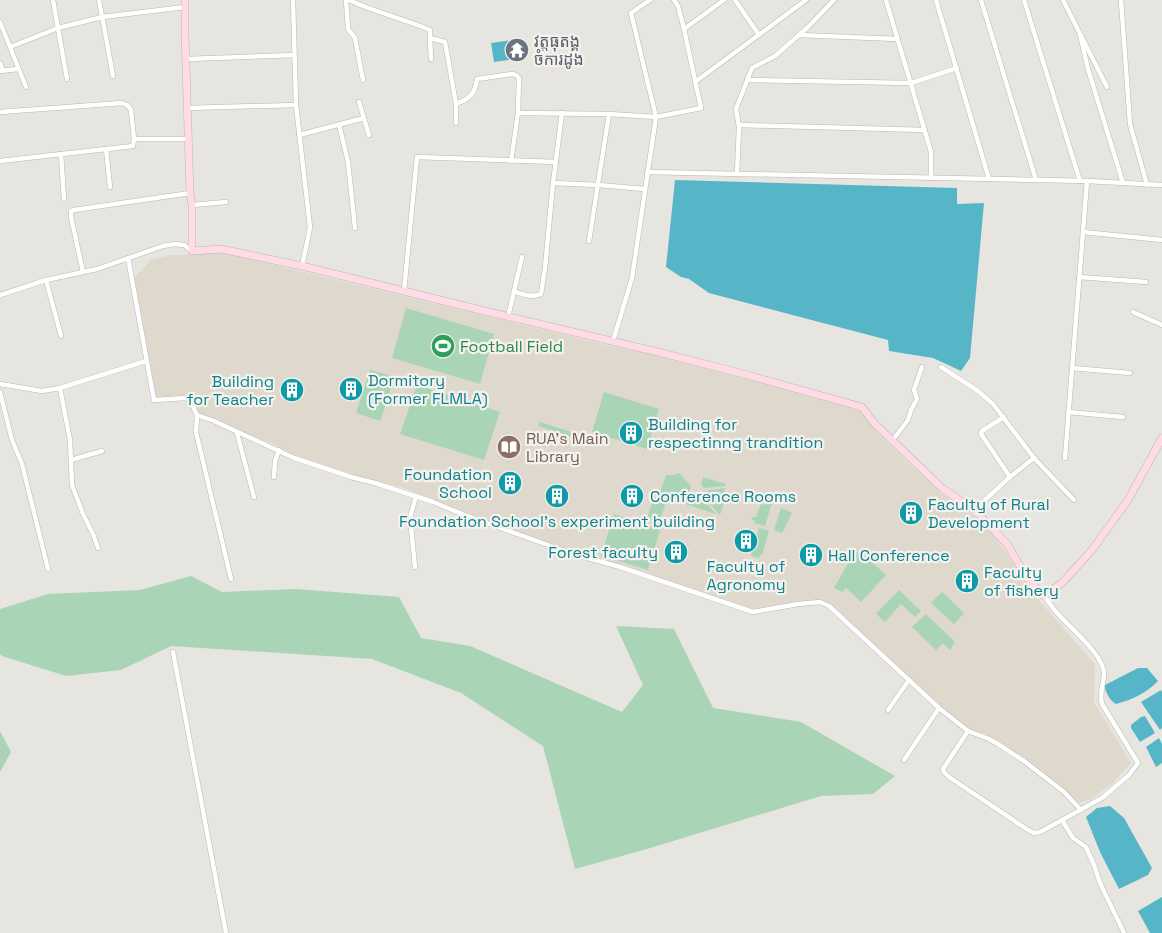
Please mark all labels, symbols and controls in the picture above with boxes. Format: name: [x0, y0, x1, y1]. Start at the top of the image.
place label: វត្តធុតង្គ ចំការដូង: [534, 31, 584, 70]
temple icon: វត្តធុតង្គ ចំការដូង: [504, 37, 530, 63]
sports icon: Football Field: [430, 333, 456, 359]
place label: Football Field: [460, 336, 563, 357]
place label: Dormitory (Former FLMLA): [368, 370, 488, 409]
place label: Building for Teacher: [187, 371, 274, 410]
building icon: Dormitory (Former FLMLA): [338, 376, 364, 402]
building icon: Building for Teacher: [279, 377, 305, 403]
place label: Building for respectinng trandition: [648, 414, 823, 453]
building icon: Building for respectinng trandition: [618, 420, 644, 446]
place label: RUA's Main Library: [526, 428, 609, 467]
library icon: RUA's Main Library: [496, 434, 522, 460]
place label: Foundation School: [404, 464, 492, 503]
building icon: Foundation School: [497, 470, 523, 496]
building icon: Foundation School's experiment building: [544, 483, 570, 509]
building icon: Conference Rooms: [619, 483, 645, 509]
place label: Conference Rooms: [650, 486, 796, 507]
place label: Faculty of Rural Development: [928, 494, 1050, 533]
building icon: Faculty of Rural Development: [898, 500, 924, 526]
place label: Foundation School's experiment building: [399, 511, 715, 532]
building icon: Faculty of Agronomy: [733, 528, 759, 554]
building icon: Forest faculty: [663, 539, 689, 565]
place label: Forest faculty: [548, 542, 658, 563]
building icon: Hall Conference: [798, 542, 824, 568]
place label: Hall Conference: [828, 545, 950, 566]
place label: Faculty of Agronomy: [706, 556, 786, 595]
place label: Faculty of fishery: [984, 562, 1059, 601]
building icon: Faculty of fishery: [954, 568, 980, 594]

